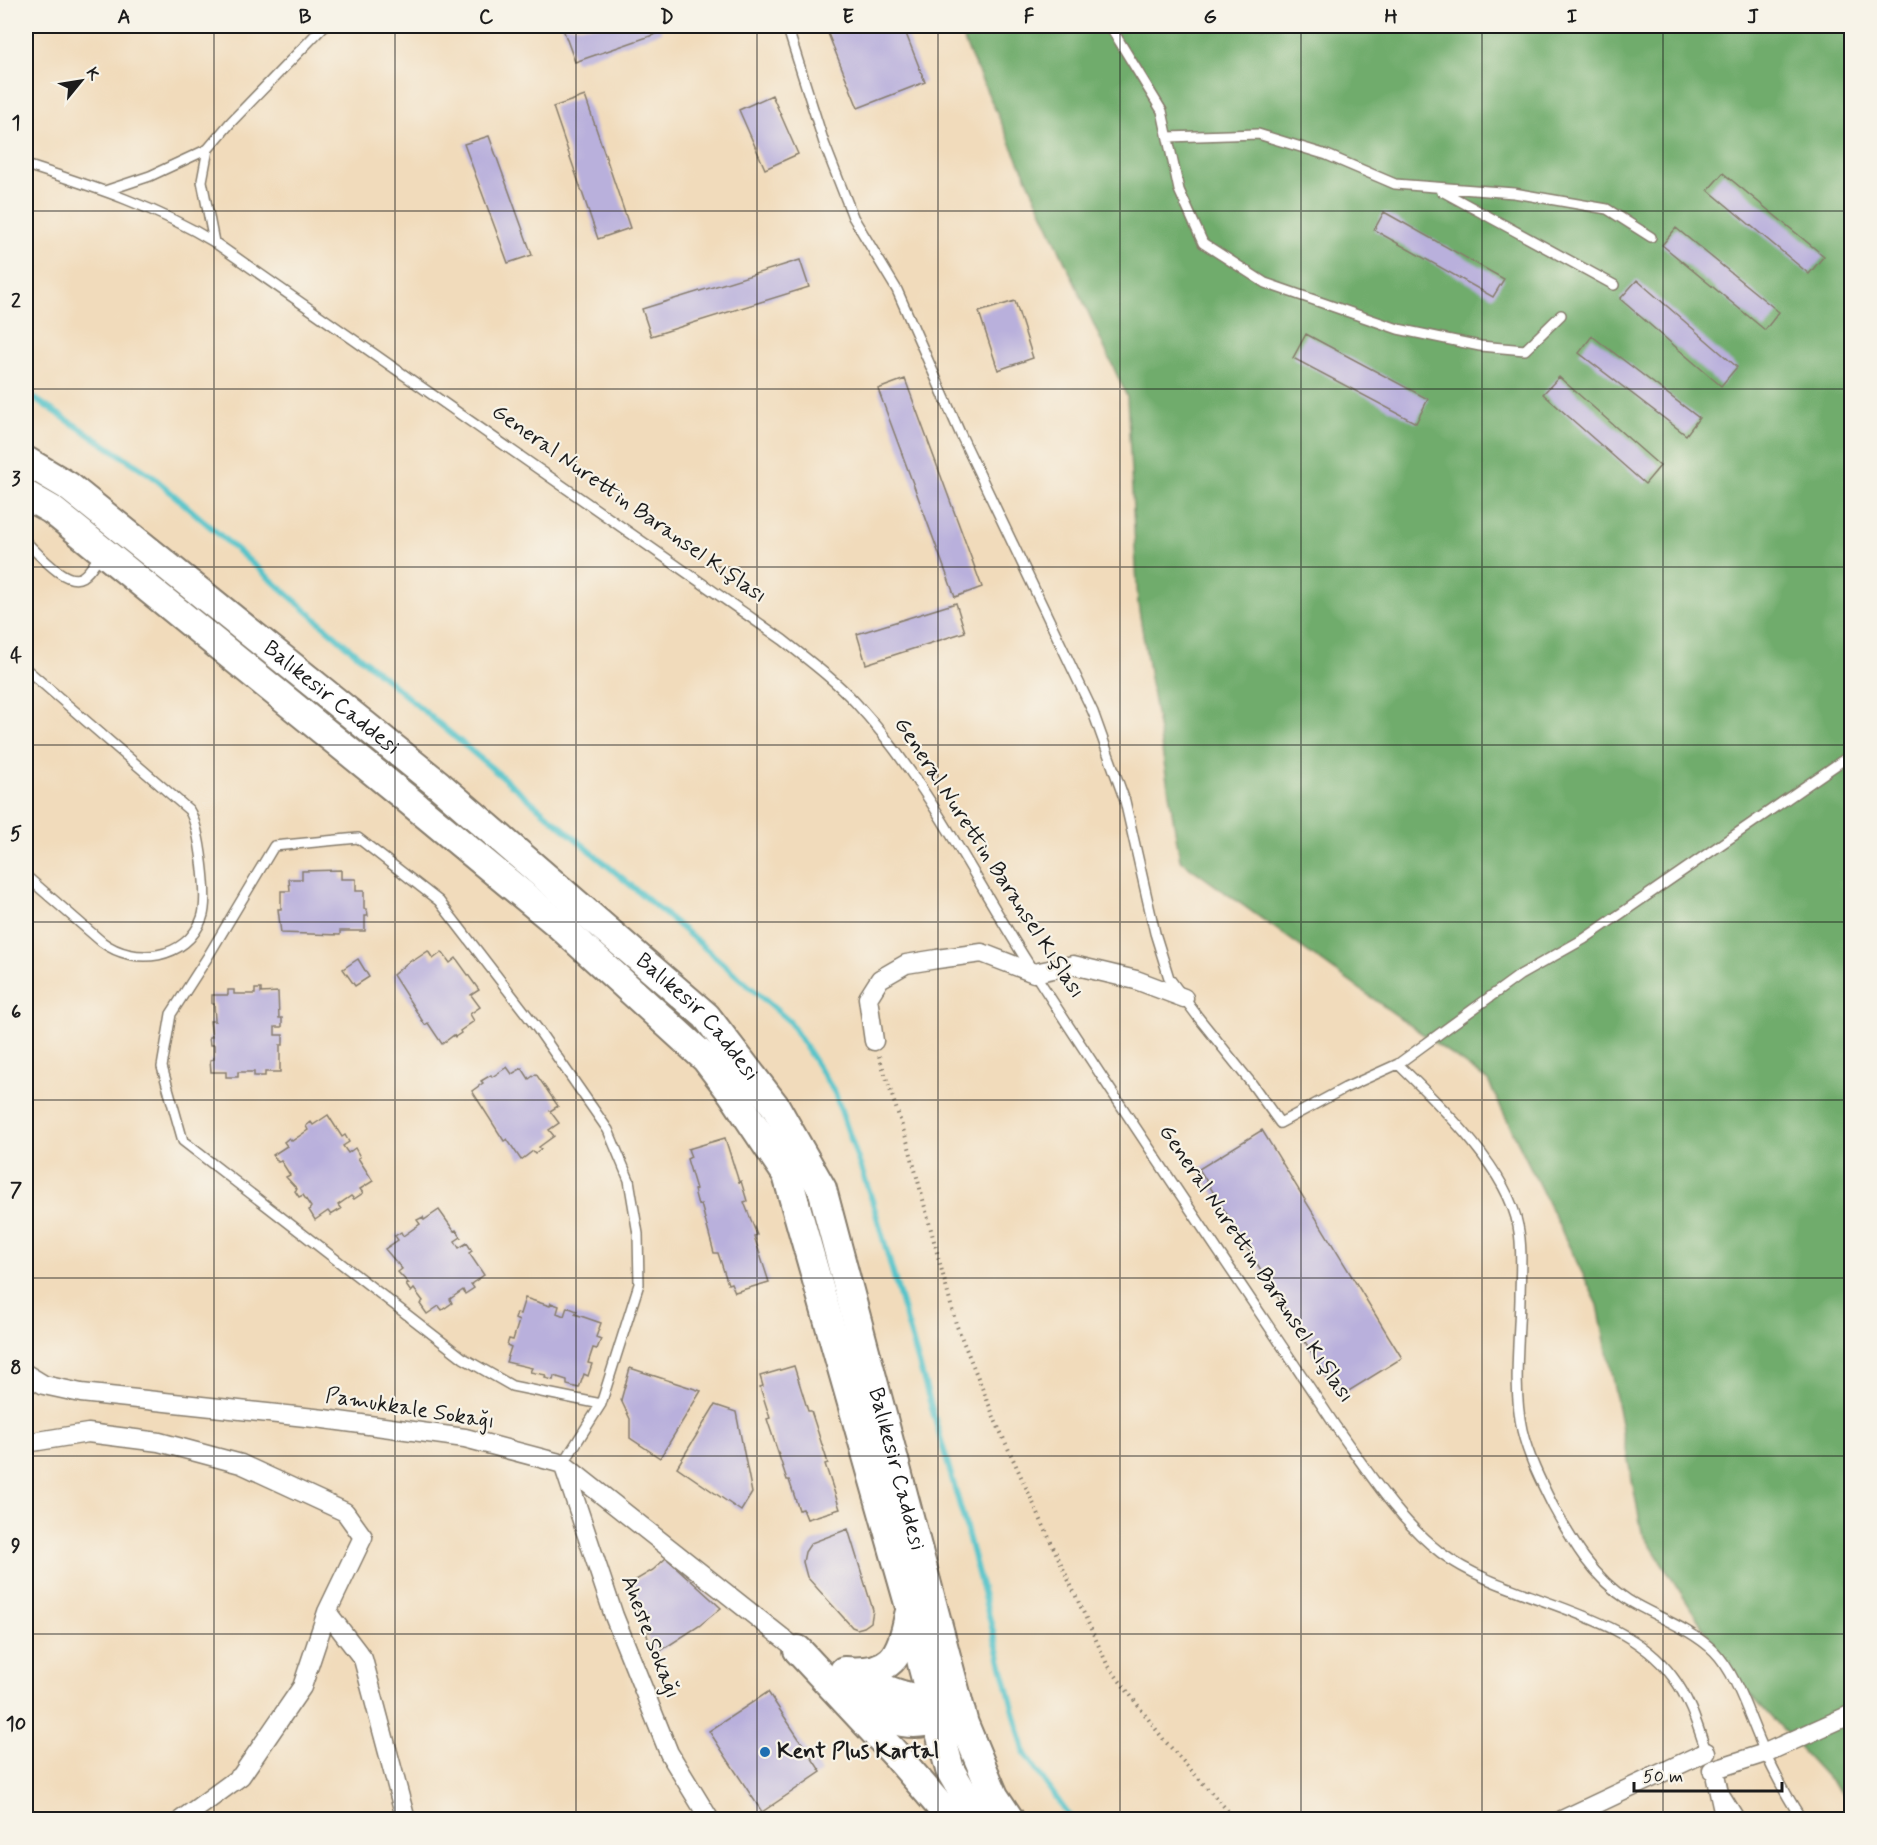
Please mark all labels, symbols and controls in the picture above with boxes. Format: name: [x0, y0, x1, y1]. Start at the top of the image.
text: A: [117, 4, 131, 31]
text: B: [299, 4, 312, 31]
text: C: [479, 4, 494, 31]
text: D: [660, 4, 674, 31]
text: E: [842, 4, 854, 31]
text: F: [1024, 4, 1035, 31]
text: G: [1203, 4, 1217, 31]
text: H: [1384, 4, 1398, 31]
text: I: [1567, 4, 1577, 31]
text: J: [1747, 4, 1759, 31]
north arrow: [51, 51, 111, 111]
text: K: [81, 64, 105, 85]
text: 1: [12, 110, 20, 137]
text: 2: [11, 288, 21, 315]
street label: General Nurettin Baransel Kışlası: [486, 398, 772, 610]
text: 3: [11, 466, 21, 493]
street label: Balıkesir Caddesi: [257, 635, 405, 762]
text: 4: [10, 643, 22, 670]
street label: General Nurettin Baransel Kışlası: [887, 712, 1091, 1004]
text: 5: [10, 821, 22, 848]
street label: Balıkesir Caddesi: [629, 947, 765, 1087]
text: 6: [11, 999, 21, 1026]
street label: General Nurettin Baransel Kışlası: [1152, 1119, 1360, 1409]
text: 7: [10, 1177, 22, 1204]
text: 8: [10, 1355, 22, 1382]
street label: Pamukkale Sokağı: [323, 1382, 497, 1437]
street label: Balıkesir Caddesi: [861, 1385, 931, 1554]
text: 9: [11, 1533, 21, 1560]
street label: Aheste Sokağı: [613, 1572, 686, 1703]
text: 10: [6, 1711, 26, 1738]
place label: Kent Plus Kartal: [777, 1738, 939, 1766]
marker: Kent Plus Kartal: [758, 1745, 772, 1759]
scale bar: [1634, 1755, 1782, 1793]
text: 50 m: [1643, 1765, 1683, 1789]

